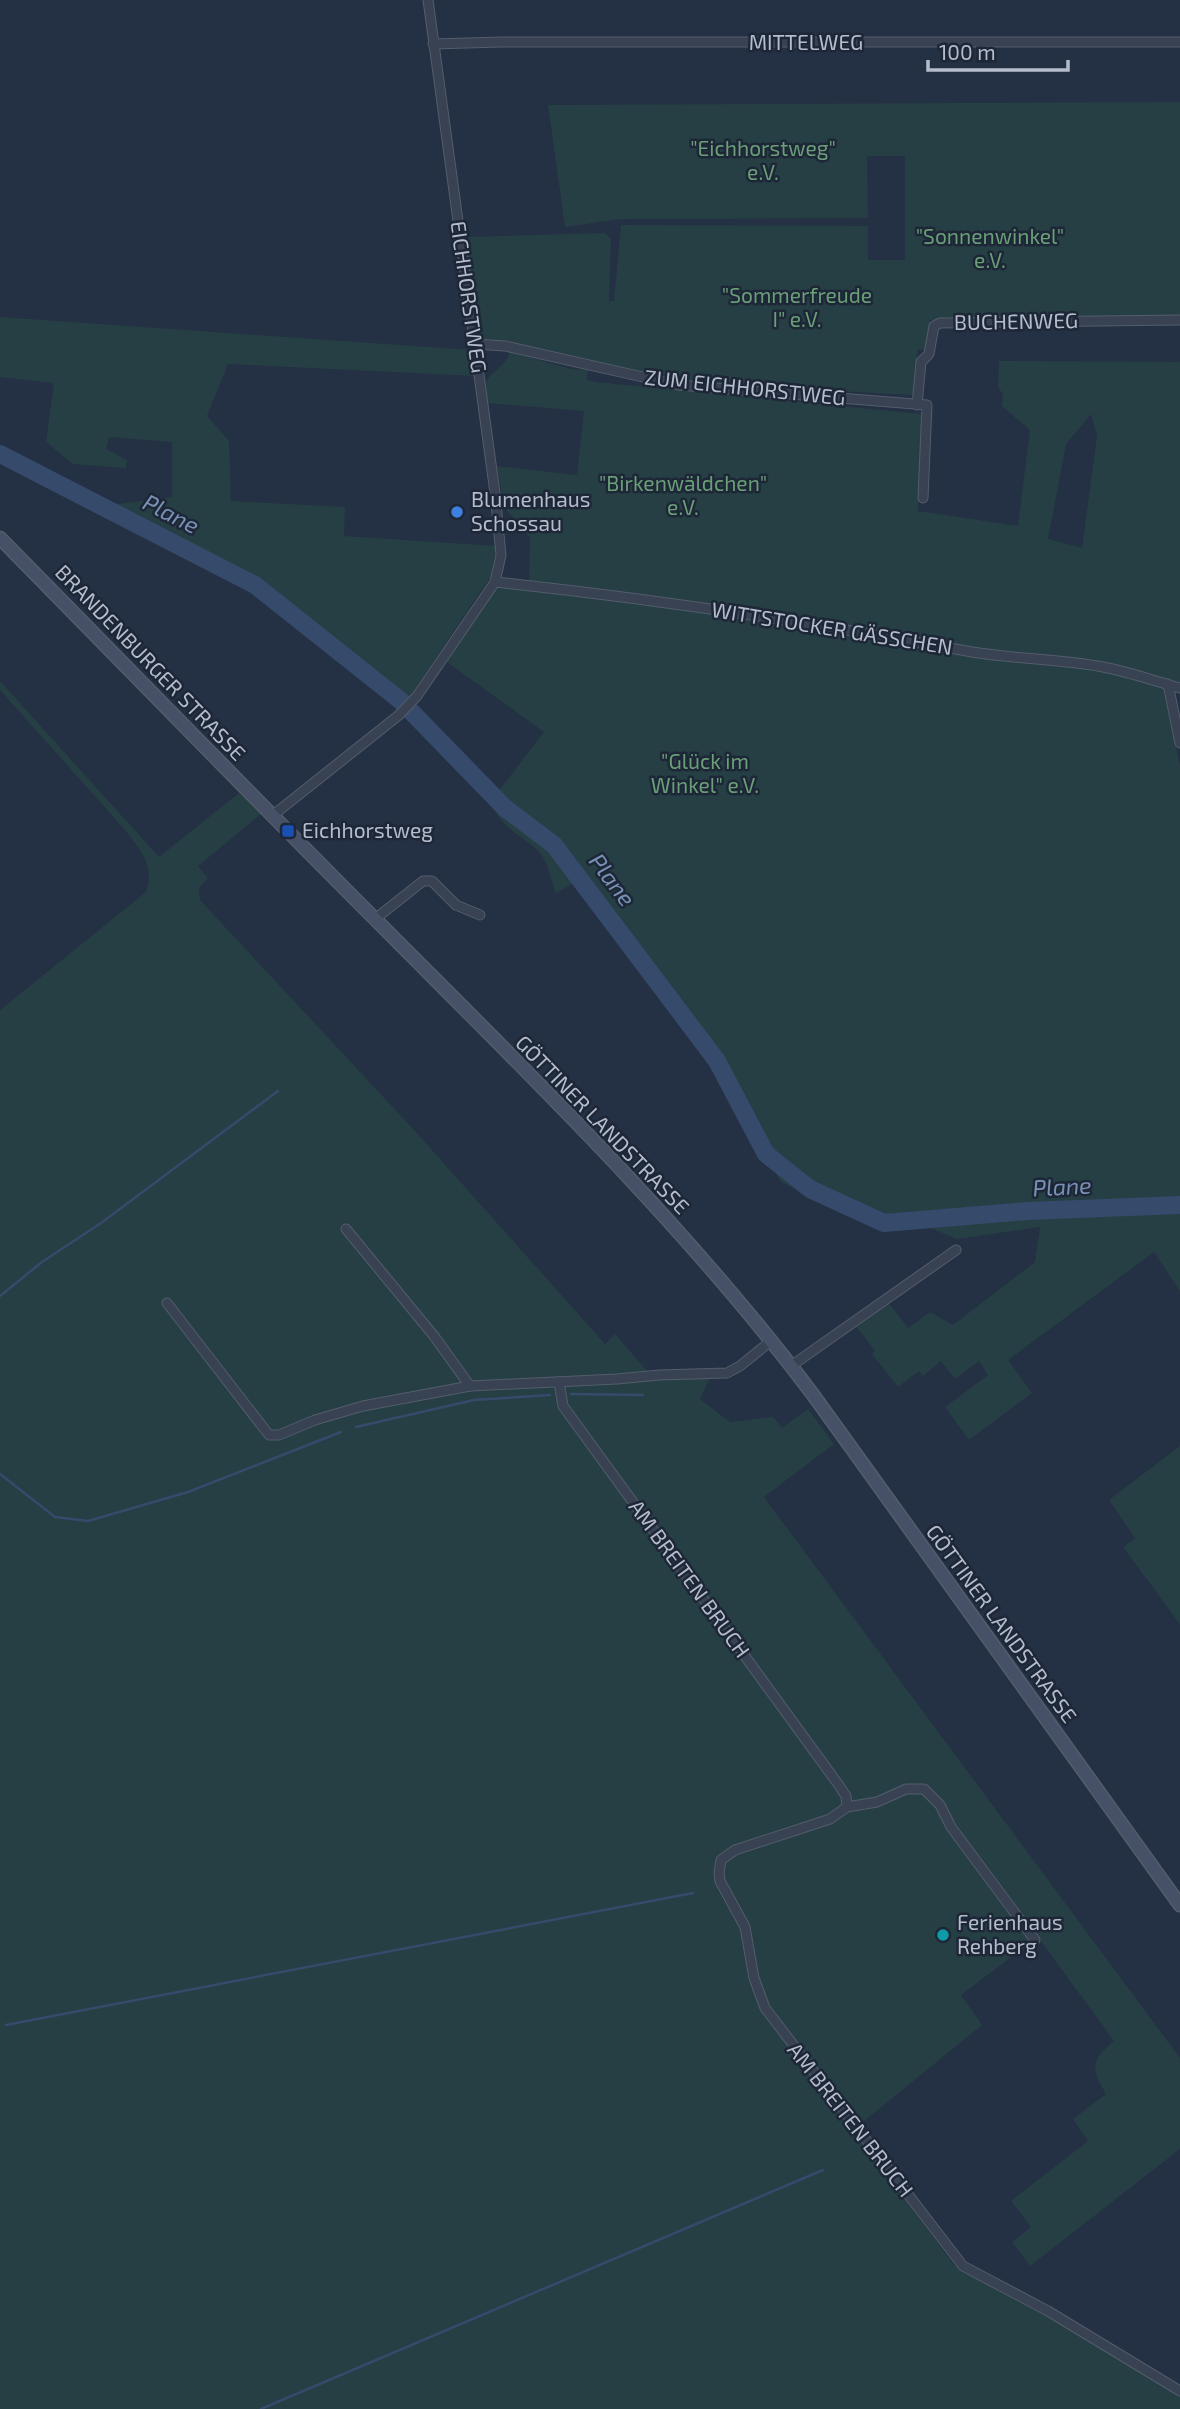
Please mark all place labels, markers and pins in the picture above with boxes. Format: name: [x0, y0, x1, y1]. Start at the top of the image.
place label: Blumenhaus Schossau: [471, 486, 590, 535]
marker: Blumenhaus Schossau: [449, 504, 465, 520]
place label: Eichhorstweg: [302, 817, 433, 842]
marker: Eichhorstweg: [280, 823, 296, 839]
place label: Ferienhaus Rehberg: [957, 1909, 1063, 1958]
marker: Ferienhaus Rehberg: [935, 1927, 951, 1943]

